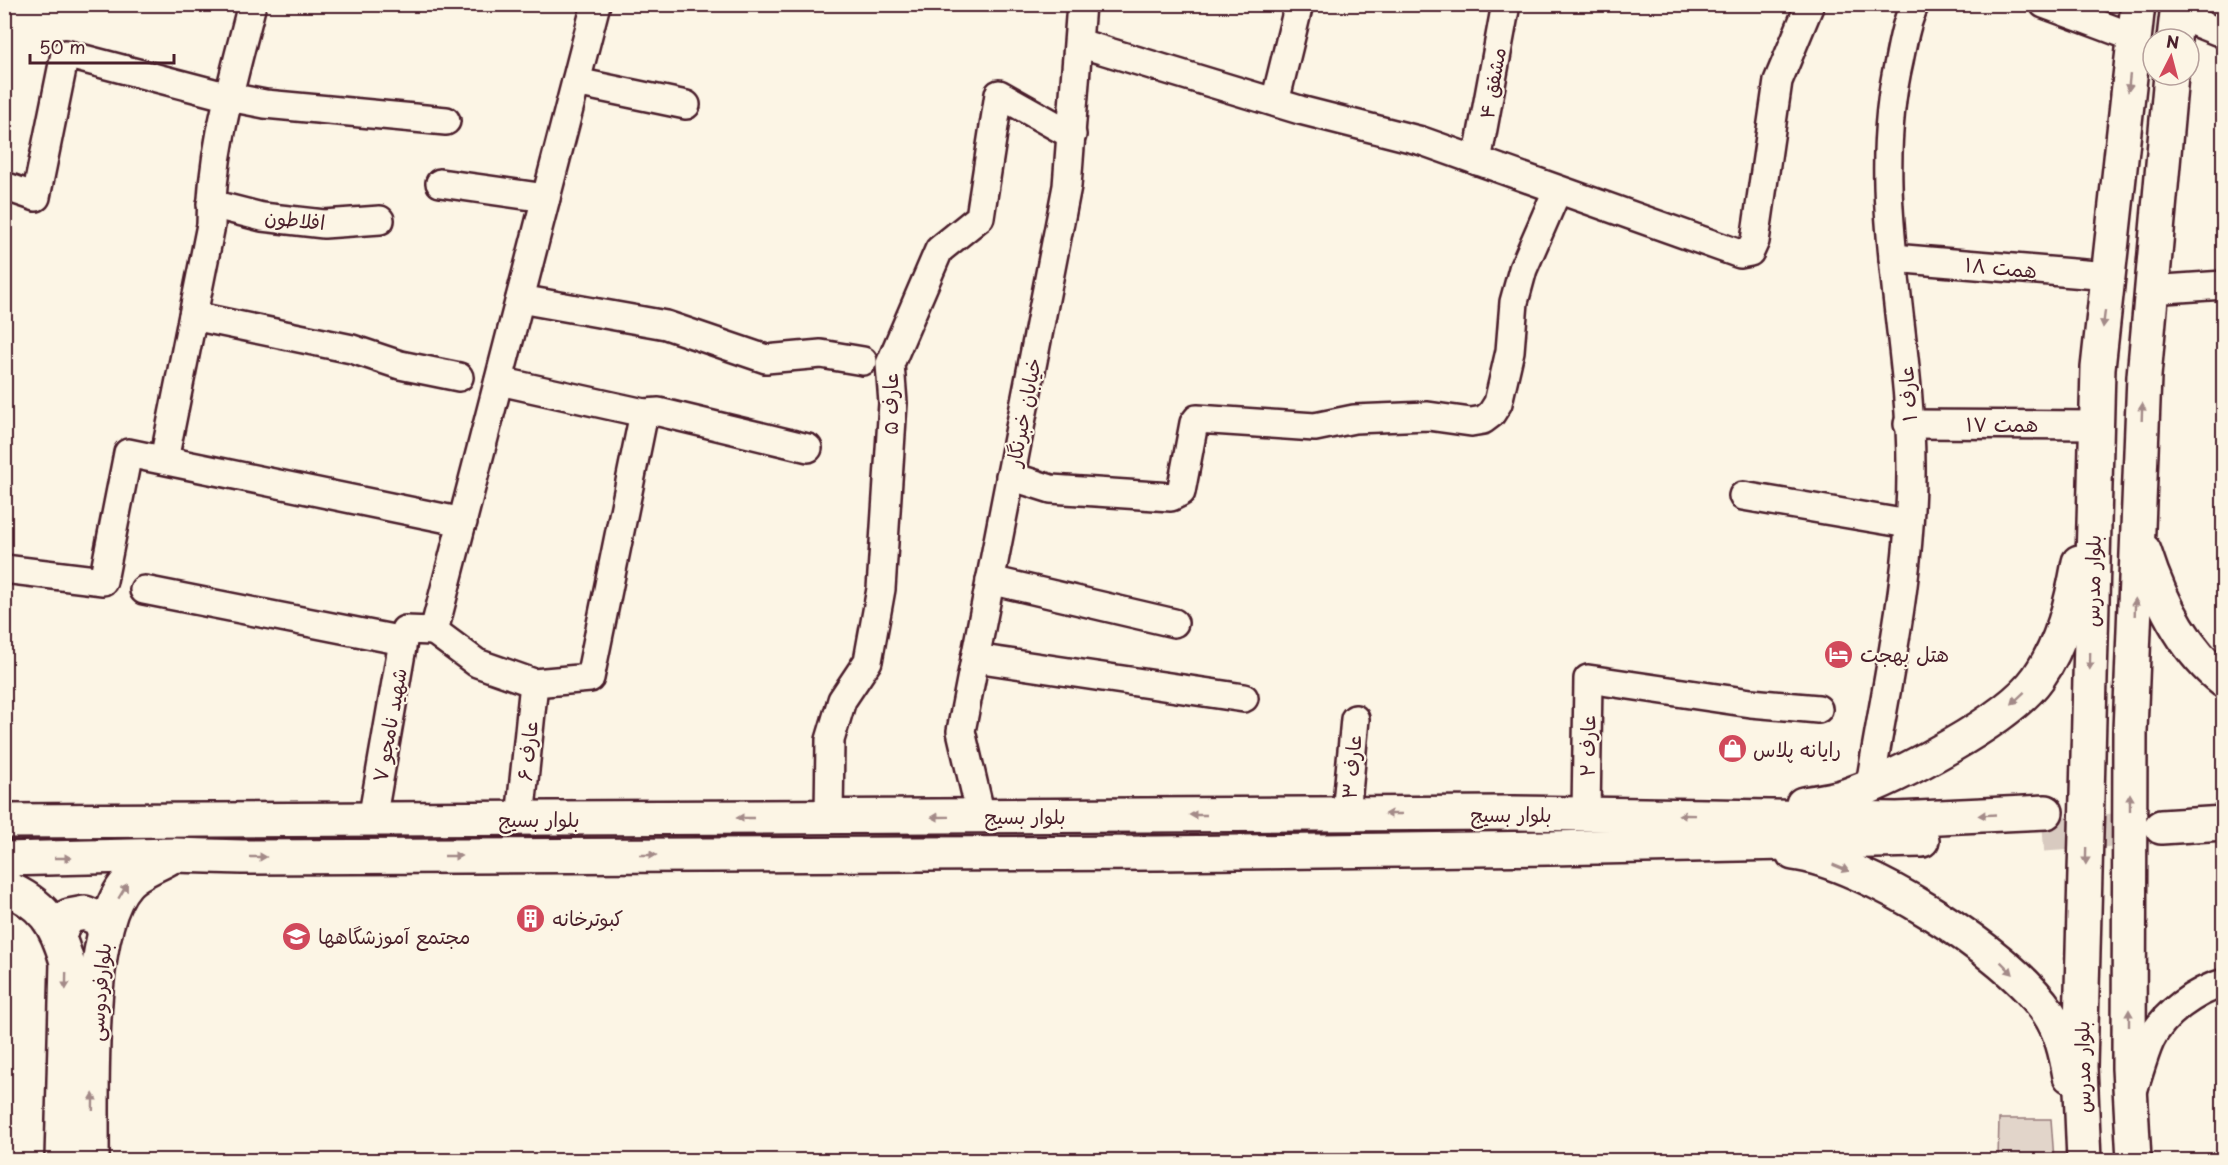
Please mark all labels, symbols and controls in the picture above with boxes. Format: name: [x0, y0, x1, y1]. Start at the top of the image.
scale bar: [30, 27, 174, 65]
north arrow: [2141, 27, 2201, 87]
text: N: [2165, 28, 2180, 54]
text: 50 m: [39, 33, 86, 60]
street label: مشفق ۴: [1471, 45, 1513, 121]
one-way arrow: [2124, 74, 2134, 93]
street label: افلاطون: [263, 201, 327, 237]
street label: همت ۱۸: [1964, 249, 2038, 285]
one-way arrow: [2099, 310, 2109, 329]
street label: خیابان خبرنگار: [997, 355, 1048, 471]
street label: عارف ۱: [1890, 365, 1924, 423]
street label: عارف ۵: [875, 373, 905, 435]
one-way arrow: [2138, 403, 2147, 422]
street label: همت ۱۷: [1966, 409, 2038, 439]
street label: بلوار مدرس: [2076, 535, 2108, 627]
one-way arrow: [2130, 598, 2139, 617]
hotel icon: هتل بهجت: [1823, 638, 1855, 670]
place label: هتل بهجت: [1860, 639, 1949, 669]
one-way arrow: [2086, 651, 2095, 670]
street label: شهید نامجو ۷: [364, 666, 414, 784]
one-way arrow: [2010, 691, 2025, 705]
street label: عارف ۲: [1571, 715, 1603, 777]
street label: عارف ۶: [509, 719, 545, 783]
shop icon: رایانه پلاس: [1716, 733, 1748, 765]
street label: عارف ۳: [1333, 734, 1369, 800]
place label: رایانه پلاس: [1753, 734, 1841, 764]
one-way arrow: [2125, 793, 2135, 812]
street label: بلوار بسیج: [1471, 799, 1551, 829]
street label: بلوار بسیج: [985, 801, 1065, 831]
street label: بلوار بسیج: [499, 804, 579, 834]
one-way arrow: [1383, 809, 1402, 819]
one-way arrow: [1188, 810, 1207, 820]
one-way arrow: [1978, 810, 1997, 820]
one-way arrow: [1678, 811, 1697, 820]
one-way arrow: [930, 812, 949, 821]
one-way arrow: [735, 813, 754, 823]
one-way arrow: [2081, 846, 2090, 865]
one-way arrow: [638, 850, 657, 860]
one-way arrow: [443, 851, 462, 861]
one-way arrow: [248, 852, 267, 862]
one-way arrow: [53, 854, 72, 863]
one-way arrow: [1832, 864, 1850, 873]
one-way arrow: [117, 883, 128, 899]
building icon: کبوترخانه: [515, 902, 547, 934]
place label: کبوترخانه: [552, 903, 623, 933]
school or university icon: مجتمع آموزشگاهها: [281, 920, 313, 952]
place label: مجتمع آموزشگاهها: [318, 921, 470, 952]
street label: بلوارفردوسی: [80, 942, 118, 1042]
one-way arrow: [1999, 961, 2013, 975]
one-way arrow: [62, 971, 71, 990]
one-way arrow: [2124, 1009, 2134, 1028]
street label: بلوار مدرس: [2066, 1021, 2098, 1113]
one-way arrow: [88, 1093, 98, 1112]

